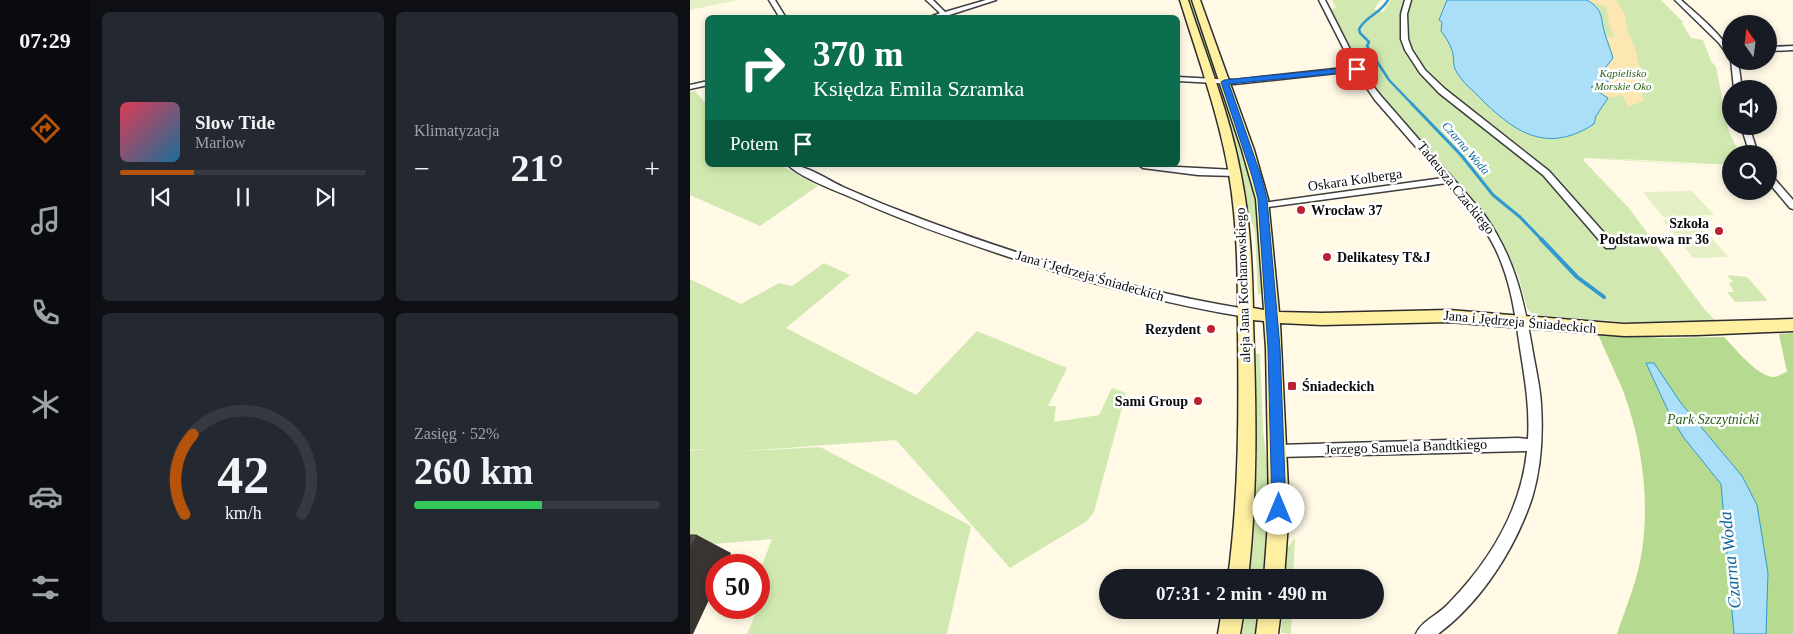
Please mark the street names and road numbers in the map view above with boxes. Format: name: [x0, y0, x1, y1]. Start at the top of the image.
street label: Tadeusza Czackiego: [1414, 139, 1498, 237]
street label: Oskara Kolberga: [1307, 166, 1404, 194]
street label: aleja Jana Kochanowskiego: [1233, 207, 1253, 363]
street label: Jana i Jędrzeja Śniadeckich: [1014, 247, 1166, 304]
street label: Jana i Jędrzeja Śniadeckich: [1443, 307, 1597, 336]
street label: Jerzego Samuela Bandtkiego: [1325, 437, 1487, 457]

